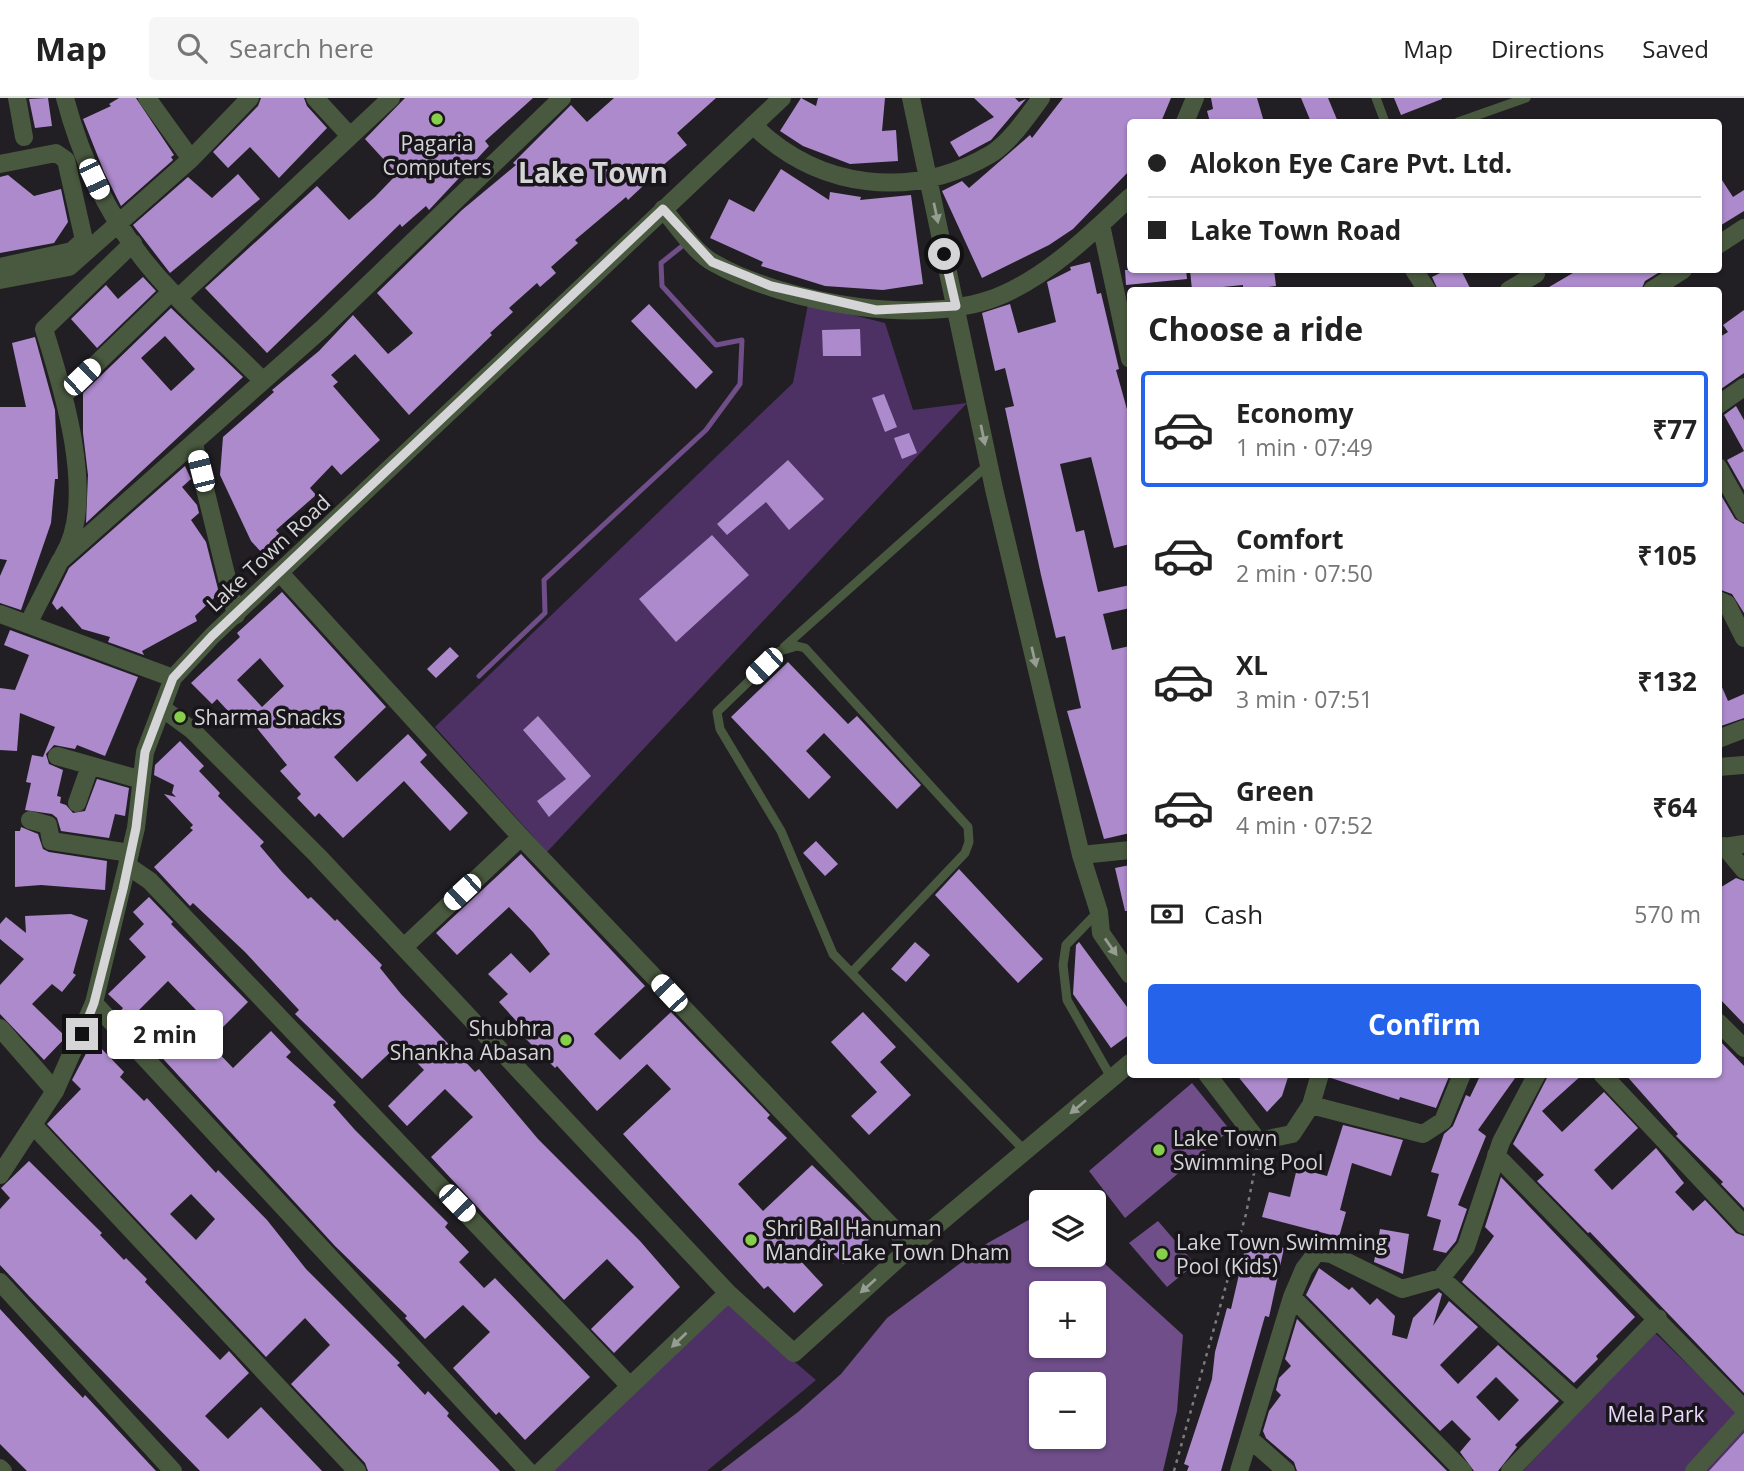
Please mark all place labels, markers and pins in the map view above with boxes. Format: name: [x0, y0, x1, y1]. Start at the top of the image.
marker: Pagaria Computers: [429, 111, 445, 127]
place label: Pagaria Computers: [383, 129, 491, 181]
place label: Sharma Snacks: [194, 703, 342, 731]
marker: Sharma Snacks: [172, 709, 188, 725]
place label: Shubhra Shankha Abasan: [390, 1014, 552, 1066]
marker: Shubhra Shankha Abasan: [558, 1032, 574, 1048]
place label: Lake Town Swimming Pool: [1173, 1124, 1323, 1176]
marker: Lake Town Swimming Pool: [1151, 1142, 1167, 1158]
place label: Shri Bal Hanuman Mandir Lake Town Dham: [765, 1214, 1010, 1266]
place label: Lake Town Swimming Pool (Kids): [1176, 1228, 1387, 1280]
marker: Shri Bal Hanuman Mandir Lake Town Dham: [743, 1232, 759, 1248]
marker: Lake Town Swimming Pool (Kids): [1154, 1246, 1170, 1262]

